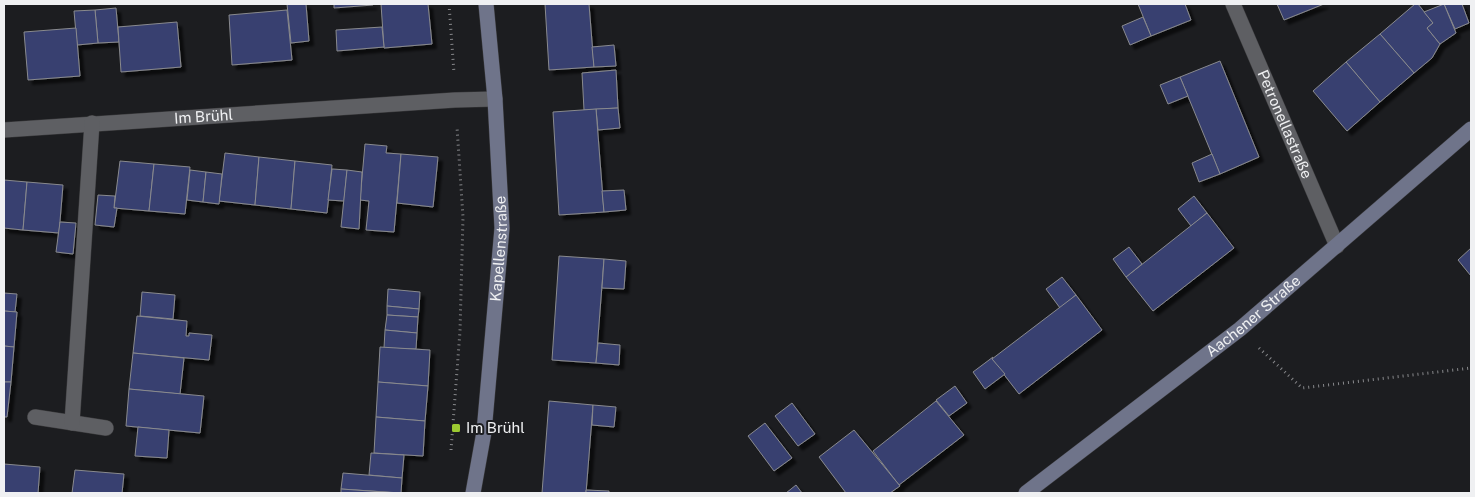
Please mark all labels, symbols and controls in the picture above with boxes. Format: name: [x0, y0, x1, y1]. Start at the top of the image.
street label: Petronellastraße: [1254, 67, 1316, 181]
street label: Im Brühl: [174, 106, 233, 127]
street label: Kapellenstraße: [487, 195, 510, 302]
street label: Aachener Straße: [1202, 272, 1304, 360]
place label: Im Brühl: [466, 419, 525, 436]
marker: Im Brühl: [450, 422, 462, 434]

